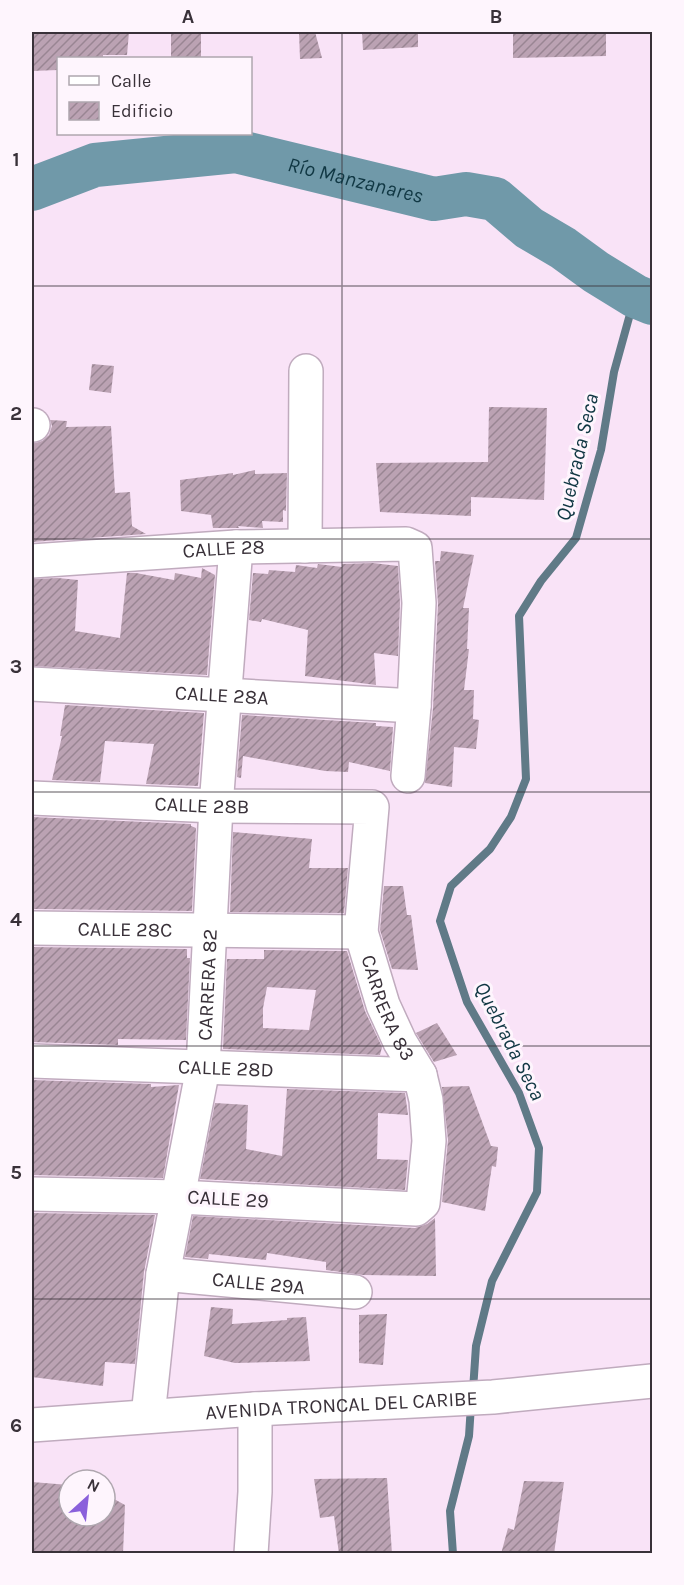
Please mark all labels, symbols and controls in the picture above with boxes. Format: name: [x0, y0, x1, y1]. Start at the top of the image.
text: A: [182, 5, 195, 28]
text: B: [490, 5, 502, 28]
legend: [57, 57, 252, 135]
text: Calle: [111, 70, 151, 92]
text: Edificio: [111, 100, 173, 122]
text: 1: [12, 148, 20, 171]
water label: Río Manzanares: [285, 152, 426, 208]
water label: Quebrada Seca: [551, 391, 603, 523]
text: 2: [10, 402, 22, 425]
street label: CALLE 28: [182, 535, 265, 562]
text: 3: [10, 655, 22, 678]
street label: CALLE 28A: [174, 681, 269, 709]
street label: CALLE 28B: [154, 792, 249, 818]
text: 4: [10, 908, 22, 931]
street label: CALLE 28C: [78, 917, 172, 941]
street label: CARRERA 82: [193, 928, 221, 1041]
street label: CARRERA 83: [357, 952, 420, 1065]
water label: Quebrada Seca: [470, 978, 550, 1104]
street label: CALLE 28D: [178, 1055, 274, 1081]
text: 5: [10, 1161, 22, 1184]
street label: CALLE 29: [187, 1185, 269, 1213]
street label: CALLE 29A: [211, 1267, 306, 1299]
street label: AVENIDA TRONCAL DEL CARIBE: [204, 1386, 478, 1424]
text: 6: [10, 1414, 22, 1437]
north arrow: [57, 1468, 117, 1528]
text: N: [84, 1474, 103, 1496]

